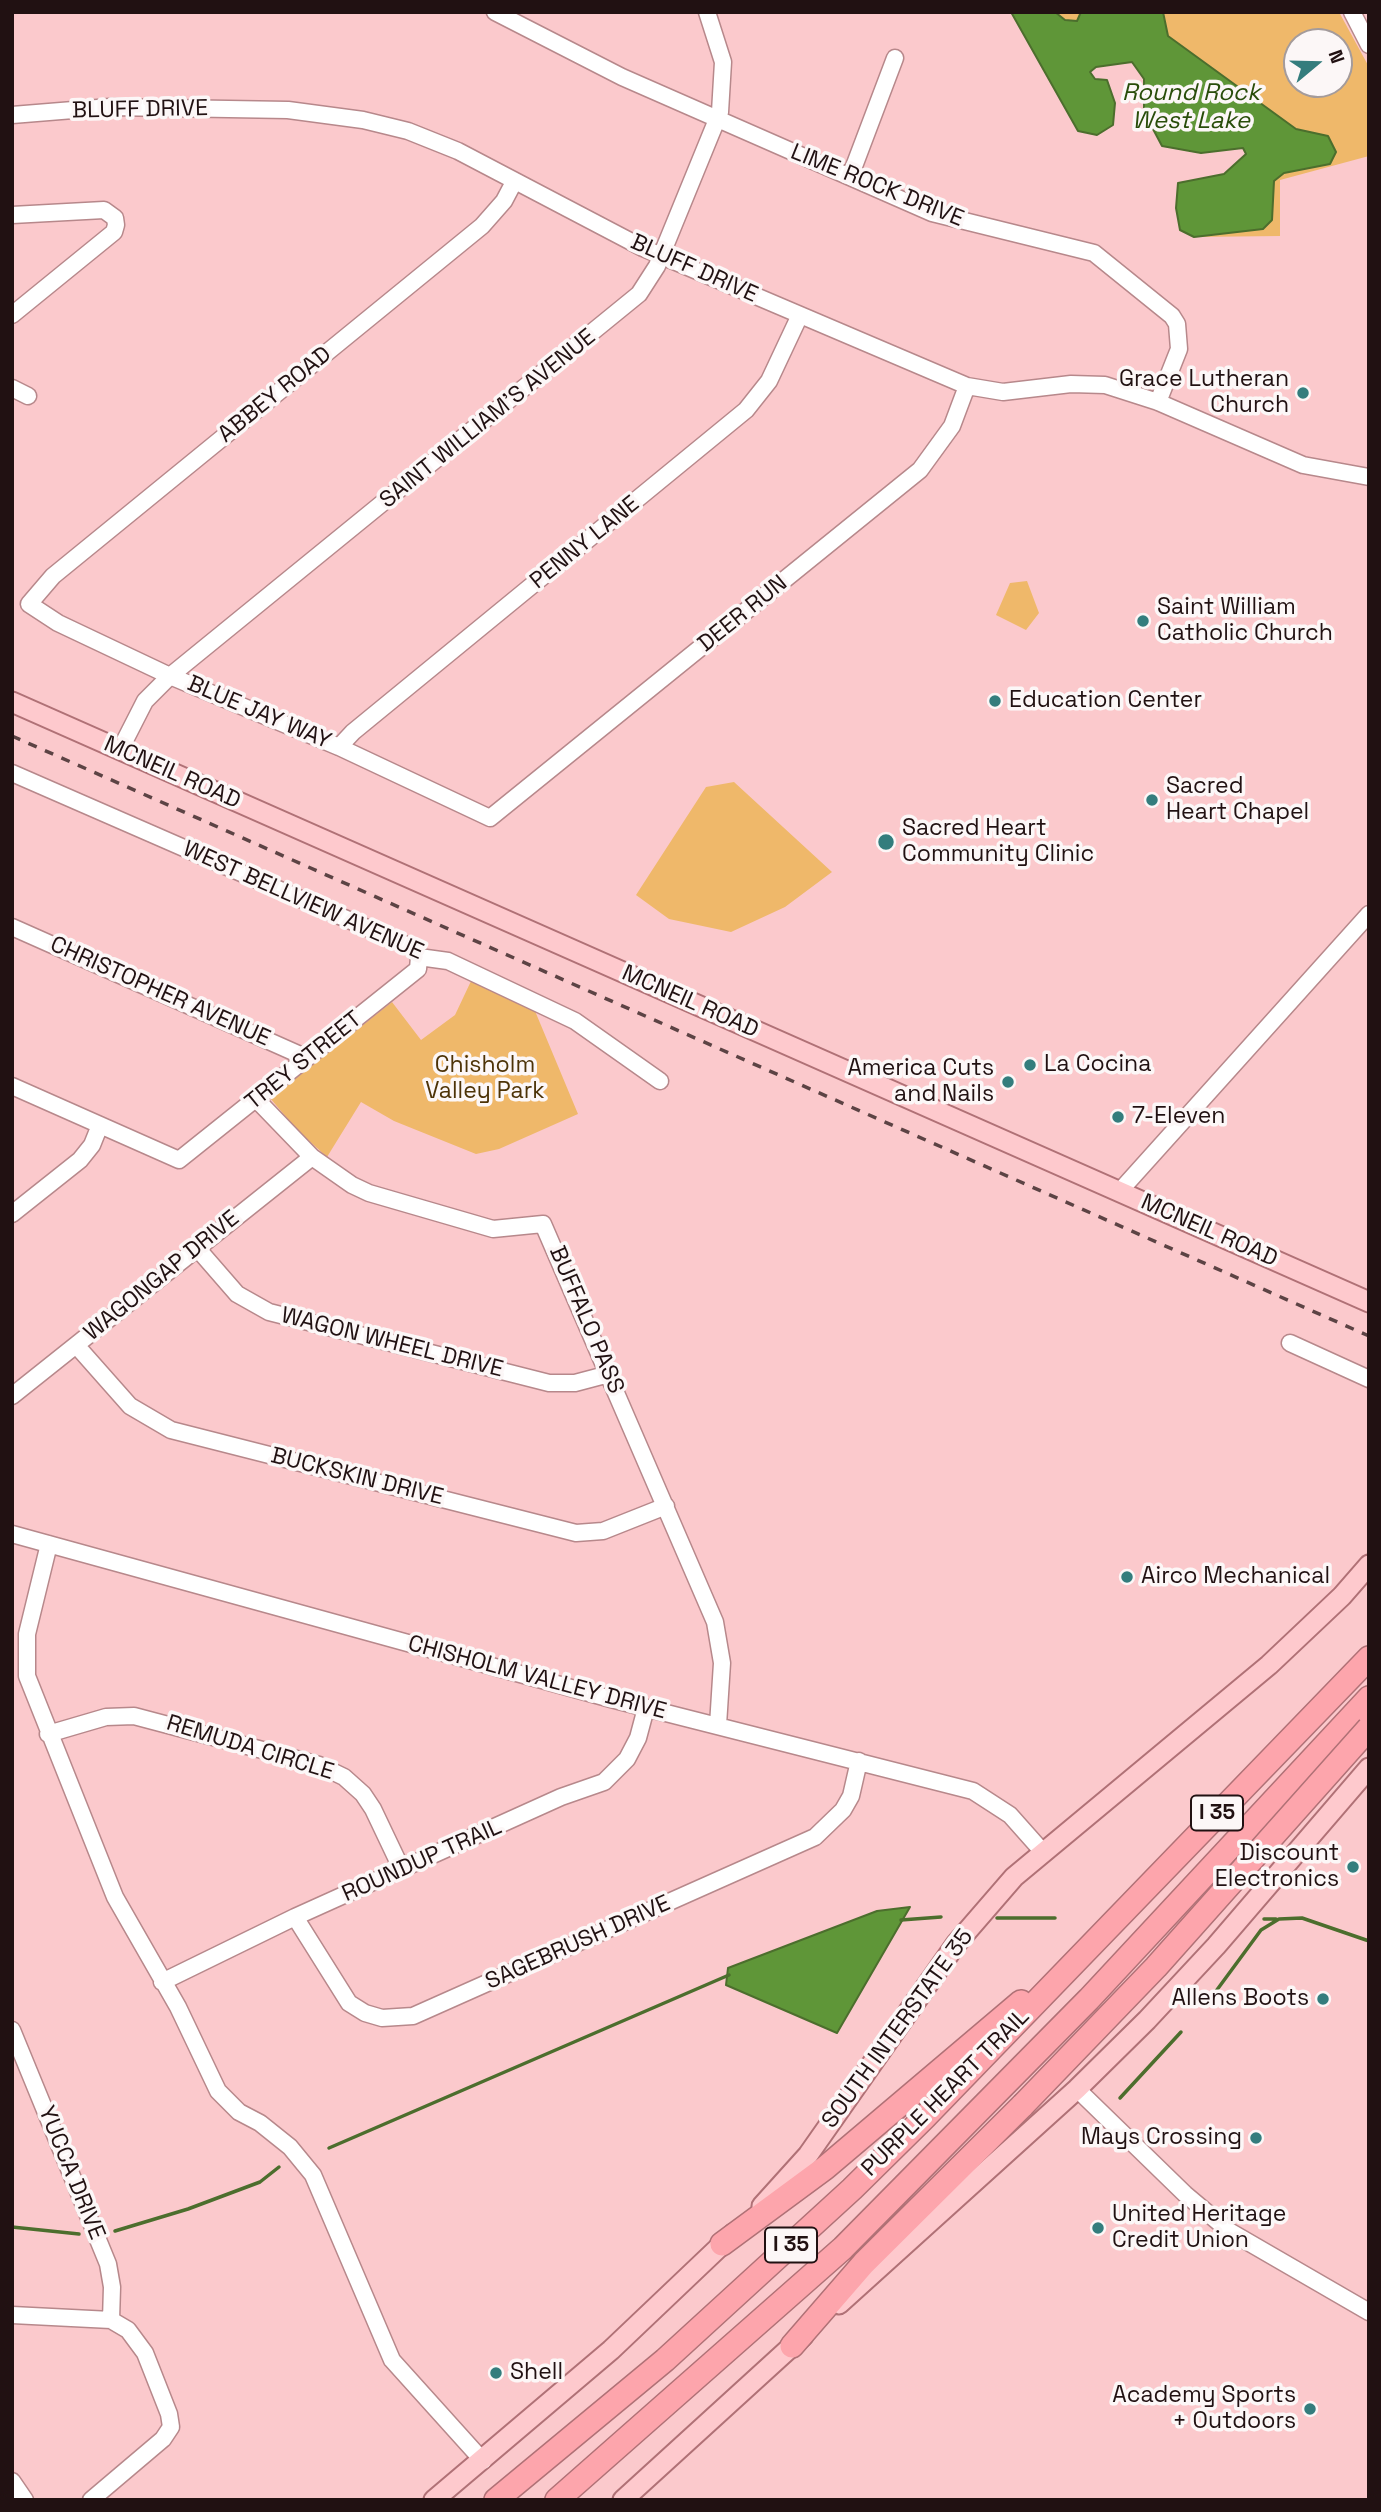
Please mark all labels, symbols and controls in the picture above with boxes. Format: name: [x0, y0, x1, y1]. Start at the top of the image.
north arrow: [1283, 28, 1353, 98]
text: N: [1323, 47, 1350, 67]
water label: Round Rock West Lake: [1122, 79, 1260, 135]
street label: BLUFF DRIVE: [72, 95, 208, 125]
street label: LIME ROCK DRIVE: [786, 139, 968, 233]
street label: BLUFF DRIVE: [626, 229, 762, 309]
street label: SAINT WILLIAM'S AVENUE: [375, 323, 601, 515]
street label: ABBEY ROAD: [213, 341, 337, 449]
place label: Grace Lutheran Church: [1119, 366, 1289, 420]
marker: Grace Lutheran Church: [1295, 385, 1311, 401]
street label: PENNY LANE: [525, 491, 645, 595]
street label: DEER RUN: [693, 570, 793, 658]
place label: Saint William Catholic Church: [1157, 594, 1333, 648]
marker: Saint William Catholic Church: [1135, 613, 1151, 629]
street label: BLUE JAY WAY: [183, 670, 335, 756]
place label: Education Center: [1009, 687, 1202, 715]
marker: Education Center: [987, 693, 1003, 709]
street label: MCNEIL ROAD: [100, 731, 244, 815]
place label: Sacred Heart Chapel: [1166, 773, 1309, 827]
marker: Sacred Heart Chapel: [1144, 792, 1160, 808]
place label: Sacred Heart Community Clinic: [902, 815, 1094, 869]
marker: Sacred Heart Community Clinic: [876, 832, 896, 852]
street label: WEST BELLVIEW AVENUE: [179, 835, 427, 967]
street label: CHRISTOPHER AVENUE: [46, 931, 274, 1053]
street label: MCNEIL ROAD: [618, 960, 762, 1044]
street label: TREY STREET: [240, 1006, 368, 1116]
place label: La Cocina: [1044, 1051, 1151, 1079]
park label: Chisholm Valley Park: [425, 1052, 545, 1106]
place label: America Cuts and Nails: [847, 1055, 994, 1109]
marker: La Cocina: [1022, 1057, 1038, 1073]
marker: America Cuts and Nails: [1000, 1074, 1016, 1090]
place label: 7-Eleven: [1132, 1103, 1225, 1131]
marker: 7-Eleven: [1110, 1109, 1126, 1125]
street label: MCNEIL ROAD: [1137, 1189, 1281, 1273]
street label: WAGONGAP DRIVE: [79, 1205, 245, 1347]
street label: BUFFALO PASS: [543, 1242, 629, 1398]
street label: WAGON WHEEL DRIVE: [278, 1302, 506, 1384]
street label: BUCKSKIN DRIVE: [268, 1442, 446, 1512]
place label: Airco Mechanical: [1141, 1563, 1330, 1591]
marker: Airco Mechanical: [1119, 1569, 1135, 1585]
street label: CHISHOLM VALLEY DRIVE: [405, 1630, 669, 1726]
street label: REMUDA CIRCLE: [163, 1709, 337, 1787]
road number: I 35: [1191, 1796, 1243, 1830]
street label: ROUNDUP TRAIL: [338, 1814, 506, 1908]
place label: Discount Electronics: [1215, 1840, 1339, 1894]
marker: Discount Electronics: [1345, 1859, 1361, 1875]
street label: SAGEBRUSH DRIVE: [481, 1890, 675, 1996]
street label: SOUTH INTERSTATE 35: [817, 1924, 979, 2134]
place label: Allens Boots: [1172, 1985, 1309, 2013]
marker: Allens Boots: [1315, 1991, 1331, 2007]
street label: PURPLE HEART TRAIL: [856, 2003, 1036, 2183]
street label: YUCCA DRIVE: [32, 2102, 110, 2244]
place label: Mays Crossing: [1081, 2124, 1242, 2152]
marker: Mays Crossing: [1248, 2130, 1264, 2146]
place label: United Heritage Credit Union: [1112, 2201, 1286, 2255]
marker: United Heritage Credit Union: [1090, 2220, 1106, 2236]
road number: I 35: [765, 2228, 817, 2262]
place label: Shell: [510, 2359, 563, 2387]
marker: Shell: [488, 2365, 504, 2381]
place label: Academy Sports + Outdoors: [1112, 2382, 1296, 2436]
marker: Academy Sports + Outdoors: [1302, 2401, 1318, 2417]

